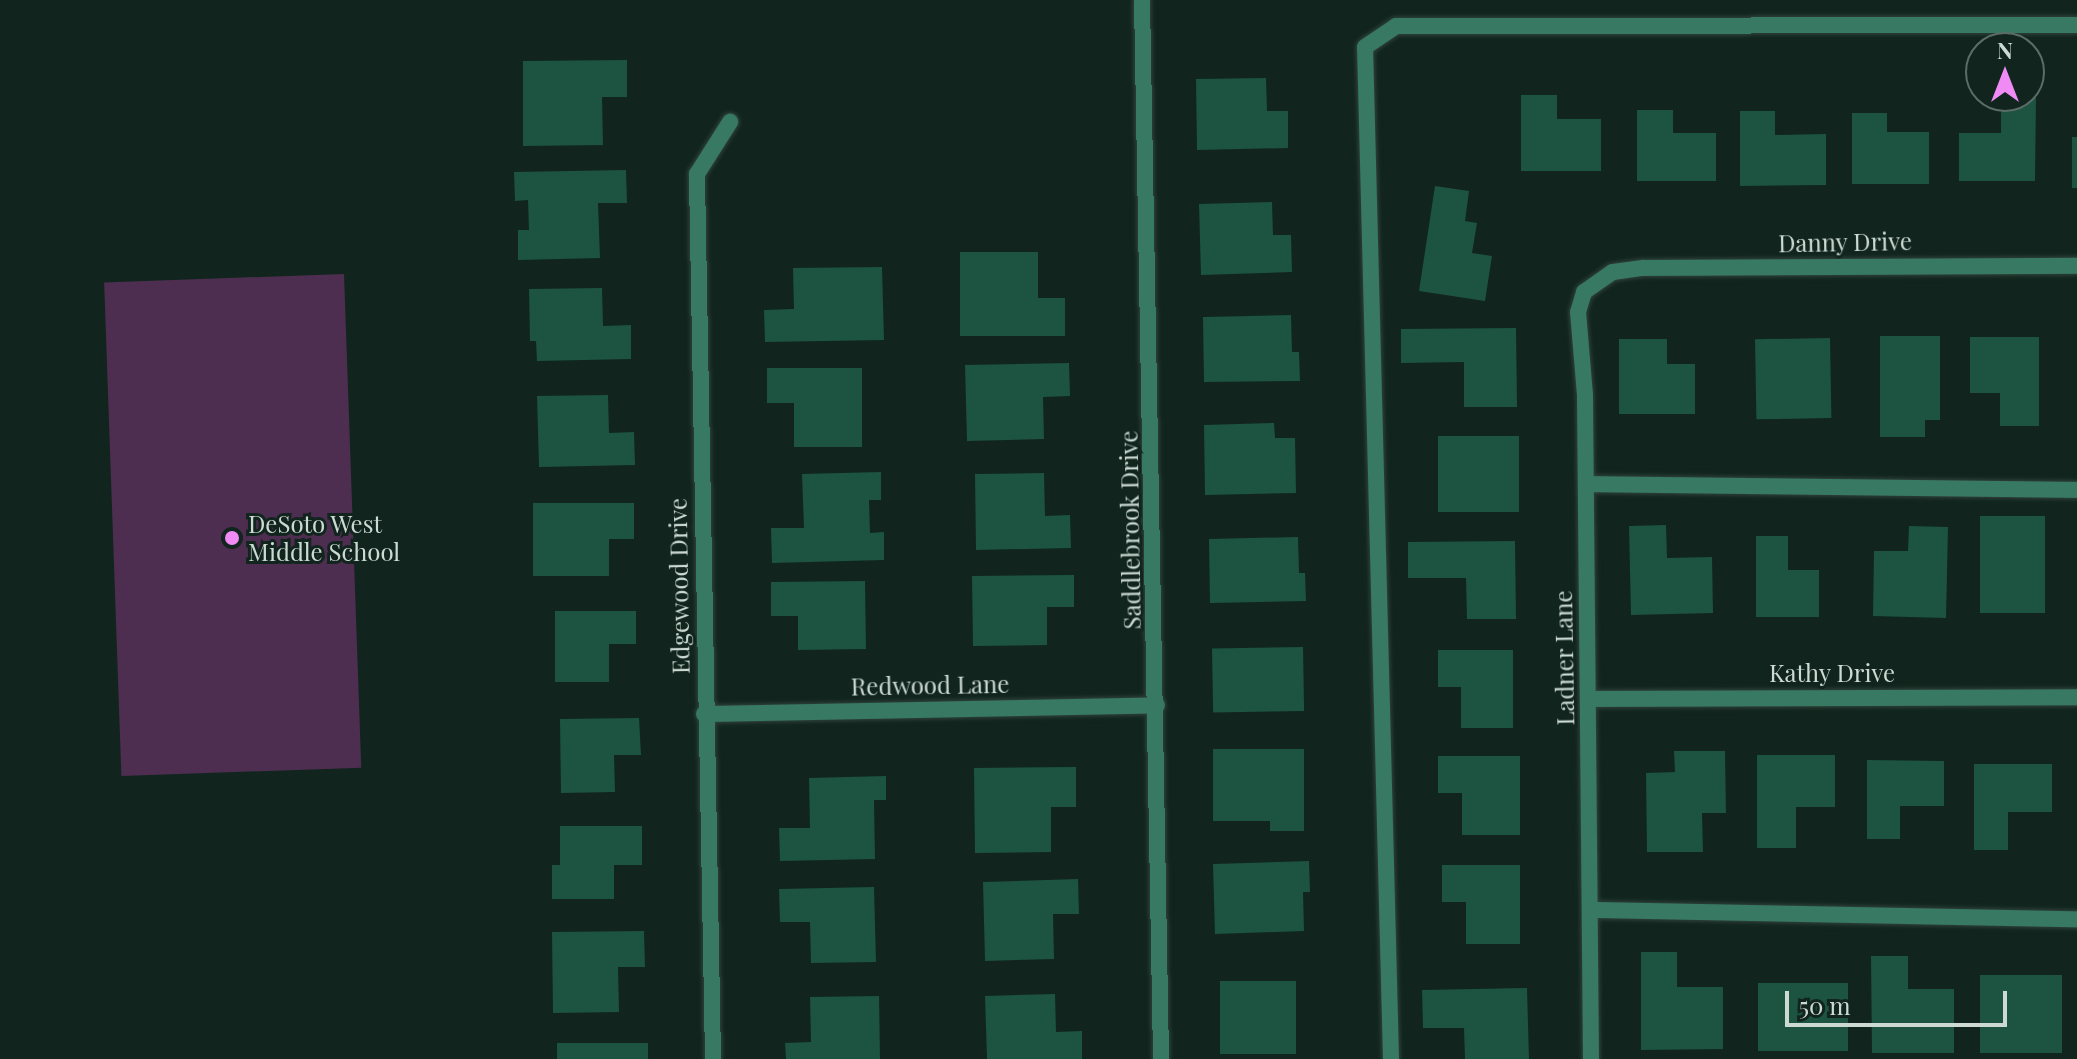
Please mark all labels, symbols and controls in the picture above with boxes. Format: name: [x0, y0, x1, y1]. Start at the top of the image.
north arrow: [1965, 32, 2045, 112]
text: N: [1997, 35, 2013, 65]
street label: Danny Drive: [1778, 226, 1912, 258]
street label: Saddlebrook Drive: [1114, 430, 1146, 630]
street label: Edgewood Drive: [663, 498, 695, 674]
place label: DeSoto West Middle School: [248, 510, 400, 566]
marker: DeSoto West Middle School: [223, 529, 241, 547]
street label: Ladner Lane: [1548, 590, 1580, 726]
street label: Kathy Drive: [1769, 659, 1895, 687]
street label: Redwood Lane: [850, 669, 1010, 701]
scale bar: [1789, 975, 2011, 1025]
text: 50 m: [1799, 989, 1851, 1021]

